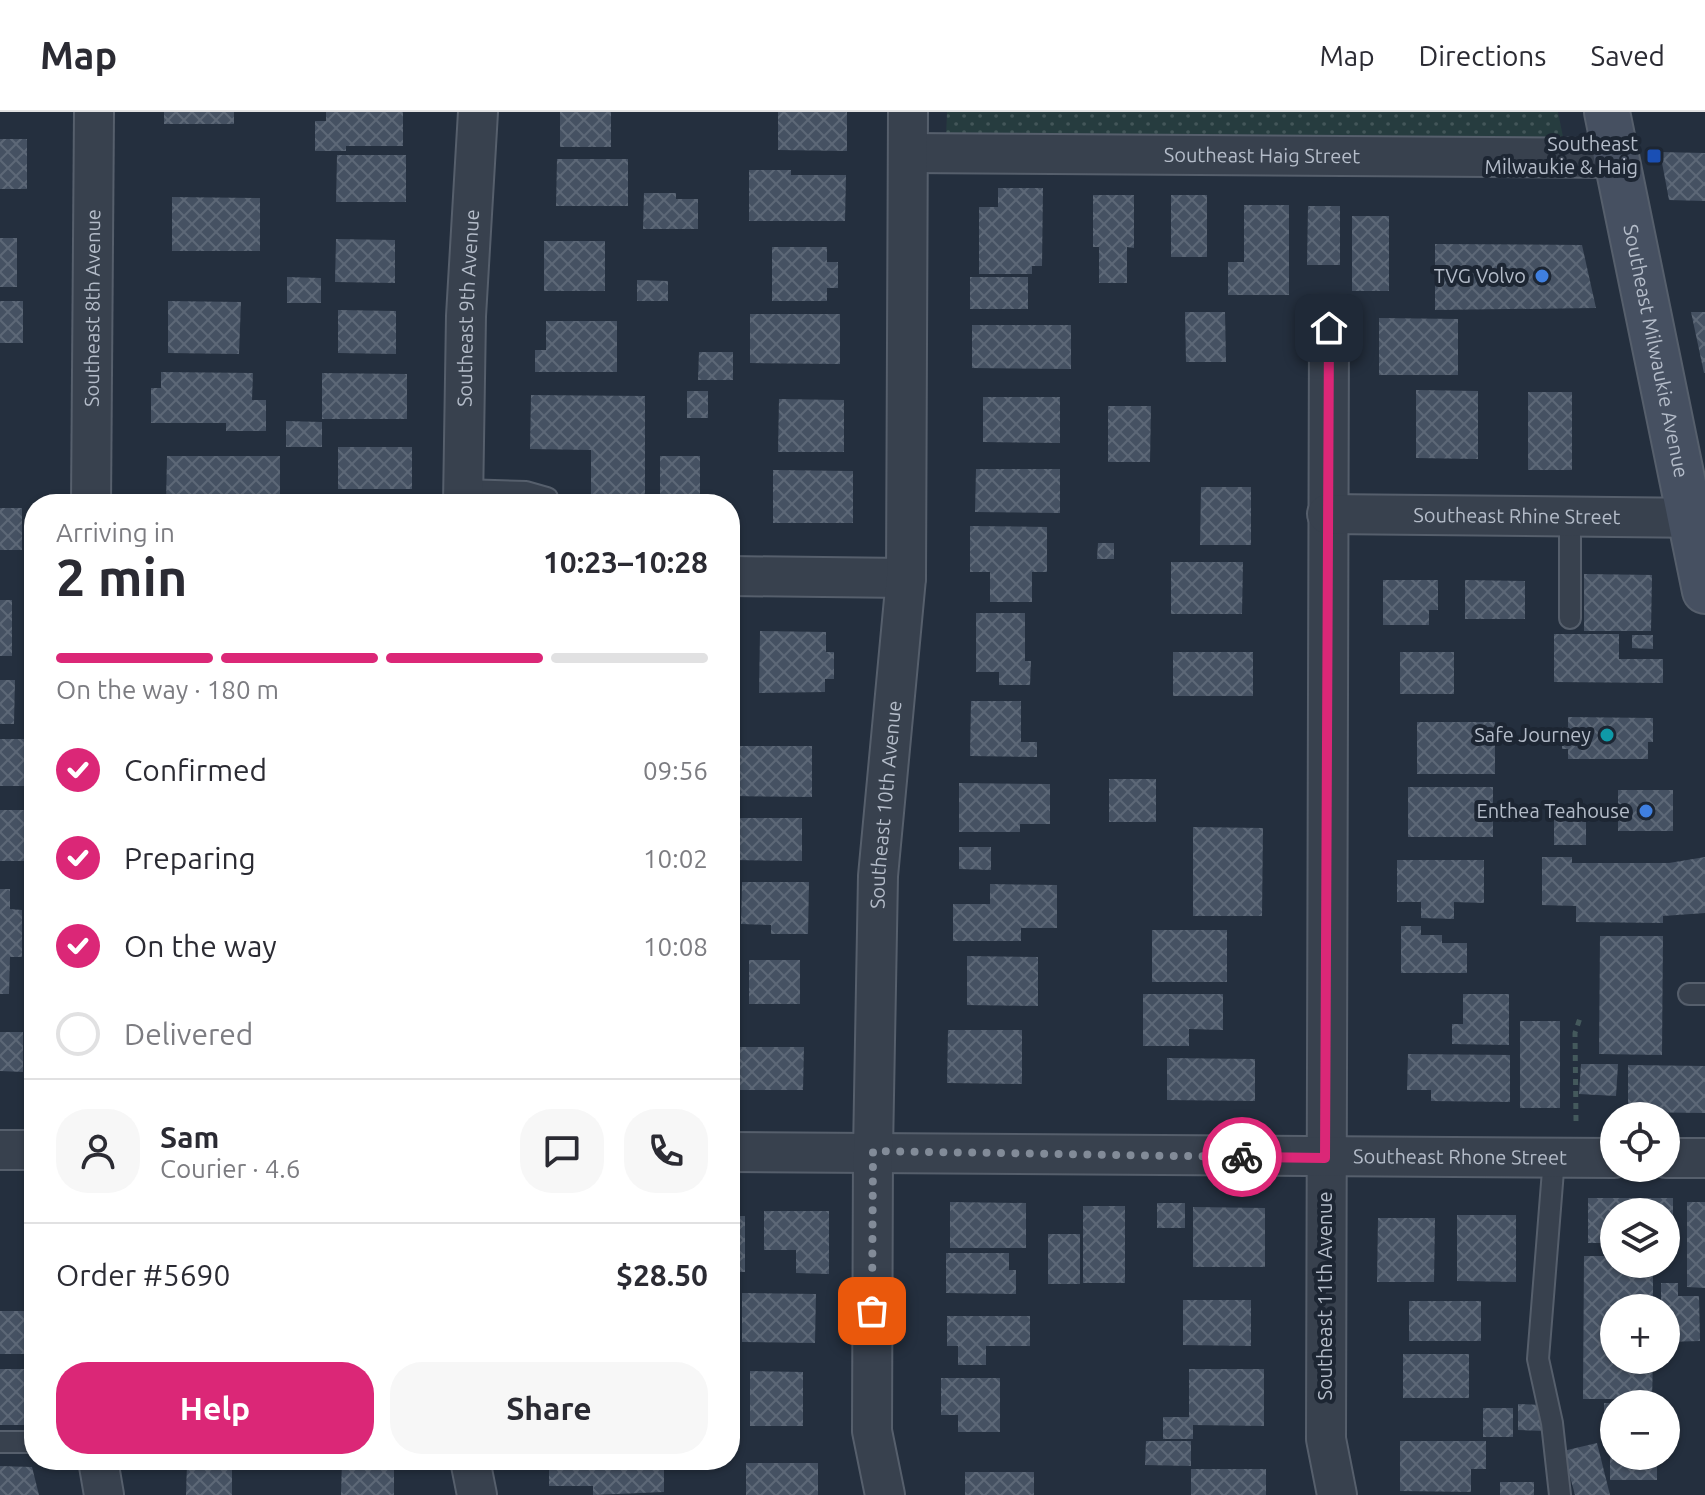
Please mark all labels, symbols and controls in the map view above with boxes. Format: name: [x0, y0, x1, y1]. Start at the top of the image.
text: Map: [40, 34, 117, 76]
text: Map: [1319, 40, 1375, 71]
text: Directions: [1419, 40, 1546, 71]
text: Saved: [1590, 40, 1665, 71]
place label: Southeast Milwaukie & Haig: [1485, 132, 1638, 178]
street label: Southeast Haig Street: [1164, 143, 1360, 167]
marker: Southeast Milwaukie & Haig: [1645, 147, 1663, 165]
street label: Southeast 8th Avenue: [80, 209, 104, 407]
street label: Southeast 9th Avenue: [453, 209, 483, 407]
street label: Southeast Milwaukie Avenue: [1619, 222, 1694, 480]
place label: TVG Volvo: [1434, 264, 1526, 287]
marker: TVG Volvo: [1533, 267, 1551, 285]
pin: [1295, 294, 1363, 362]
icon: home: [1307, 306, 1351, 350]
street label: Southeast Rhine Street: [1413, 503, 1621, 528]
text: Arriving in: [56, 518, 175, 547]
text: 10:23–10:28: [543, 545, 708, 579]
text: 2 min: [56, 548, 187, 606]
text: On the way · 180 m: [56, 675, 279, 704]
street label: Southeast 10th Avenue: [865, 699, 905, 909]
place label: Safe Journey: [1474, 723, 1591, 746]
marker: Safe Journey: [1598, 726, 1616, 744]
icon: check: [56, 748, 100, 792]
text: Confirmed: [124, 753, 267, 787]
text: 09:56: [643, 756, 708, 785]
place label: Enthea Teahouse: [1476, 799, 1630, 822]
marker: Enthea Teahouse: [1637, 802, 1655, 820]
icon: check: [56, 836, 100, 880]
text: Preparing: [124, 841, 256, 875]
text: 10:02: [643, 844, 708, 873]
icon: check: [56, 924, 100, 968]
text: On the way: [124, 929, 277, 963]
text: 10:08: [643, 932, 708, 961]
text: Delivered: [124, 1017, 253, 1051]
map controls: [1600, 1102, 1680, 1470]
button: locate: [1600, 1102, 1680, 1182]
button: person: [56, 1109, 140, 1193]
button: chat: [520, 1109, 604, 1193]
button: phone: [624, 1109, 708, 1193]
courier: [1202, 1117, 1282, 1197]
text: Sam: [160, 1120, 219, 1154]
icon: bike: [1220, 1135, 1264, 1179]
street label: Southeast Rhone Street: [1353, 1144, 1567, 1169]
text: Courier · 4.6: [160, 1154, 300, 1183]
street label: Southeast 11th Avenue: [1313, 1191, 1336, 1401]
button: layers: [1600, 1198, 1680, 1278]
text: Order #5690: [56, 1258, 230, 1292]
text: $28.50: [616, 1258, 708, 1292]
pin: [838, 1277, 906, 1345]
icon: bag: [850, 1289, 894, 1333]
button: +: [1600, 1294, 1680, 1374]
button: Help: [56, 1362, 374, 1454]
button: Share: [390, 1362, 708, 1454]
button: −: [1600, 1390, 1680, 1470]

